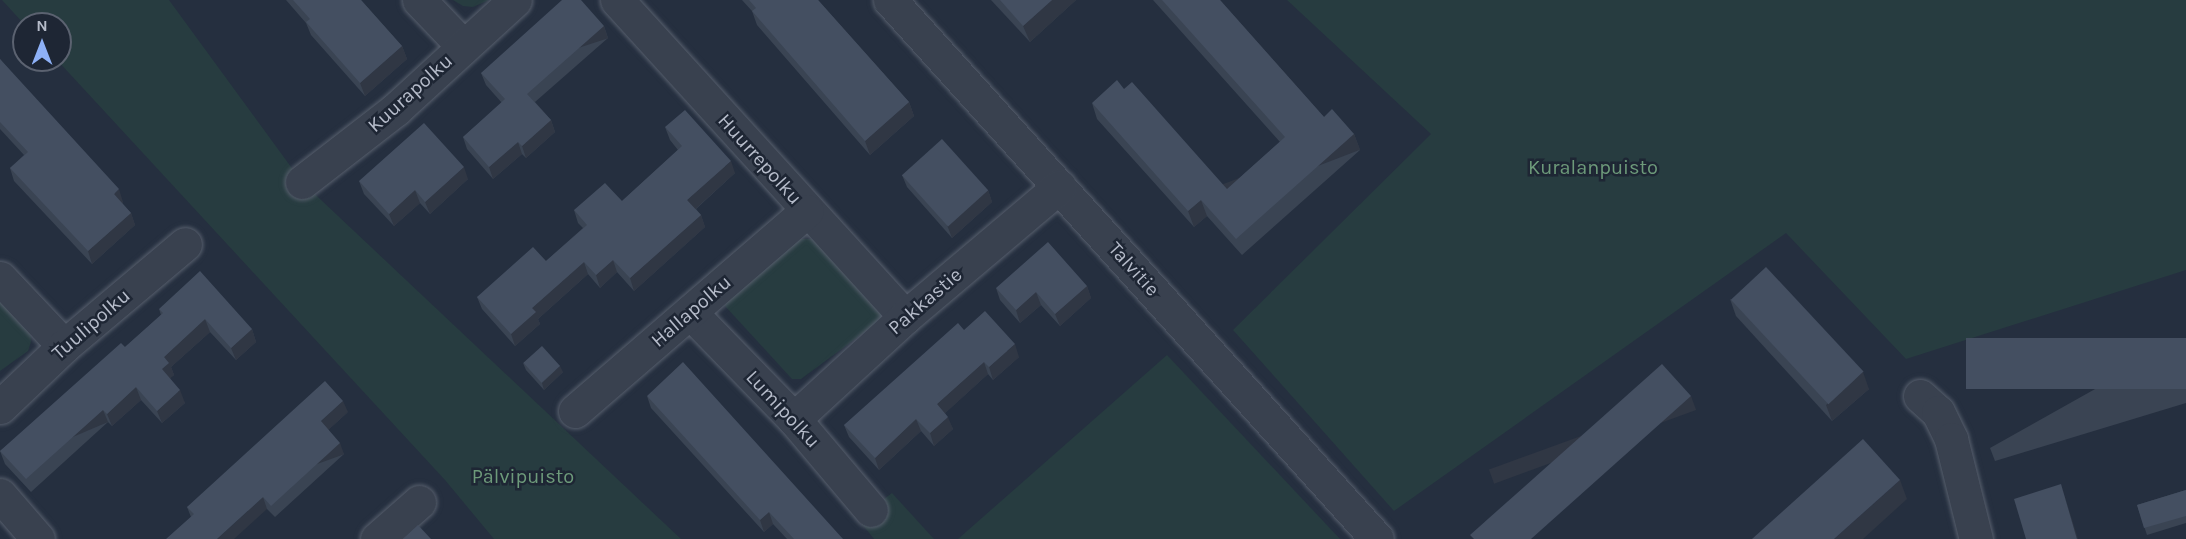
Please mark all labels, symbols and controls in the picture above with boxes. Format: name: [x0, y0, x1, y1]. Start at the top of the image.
north arrow: [12, 12, 72, 72]
text: N: [36, 16, 48, 35]
street label: Kuurapolku: [363, 49, 457, 137]
street label: Huurrepolku: [713, 109, 807, 209]
park label: Kuralanpuisto: [1528, 155, 1658, 179]
street label: Talvitie: [1103, 237, 1165, 301]
street label: Pakkastie: [883, 262, 967, 340]
street label: Hallapolku: [646, 270, 736, 352]
street label: Tuulipolku: [47, 283, 135, 365]
street label: Lumipolku: [741, 365, 825, 453]
park label: Pälvipuisto: [472, 464, 574, 488]

